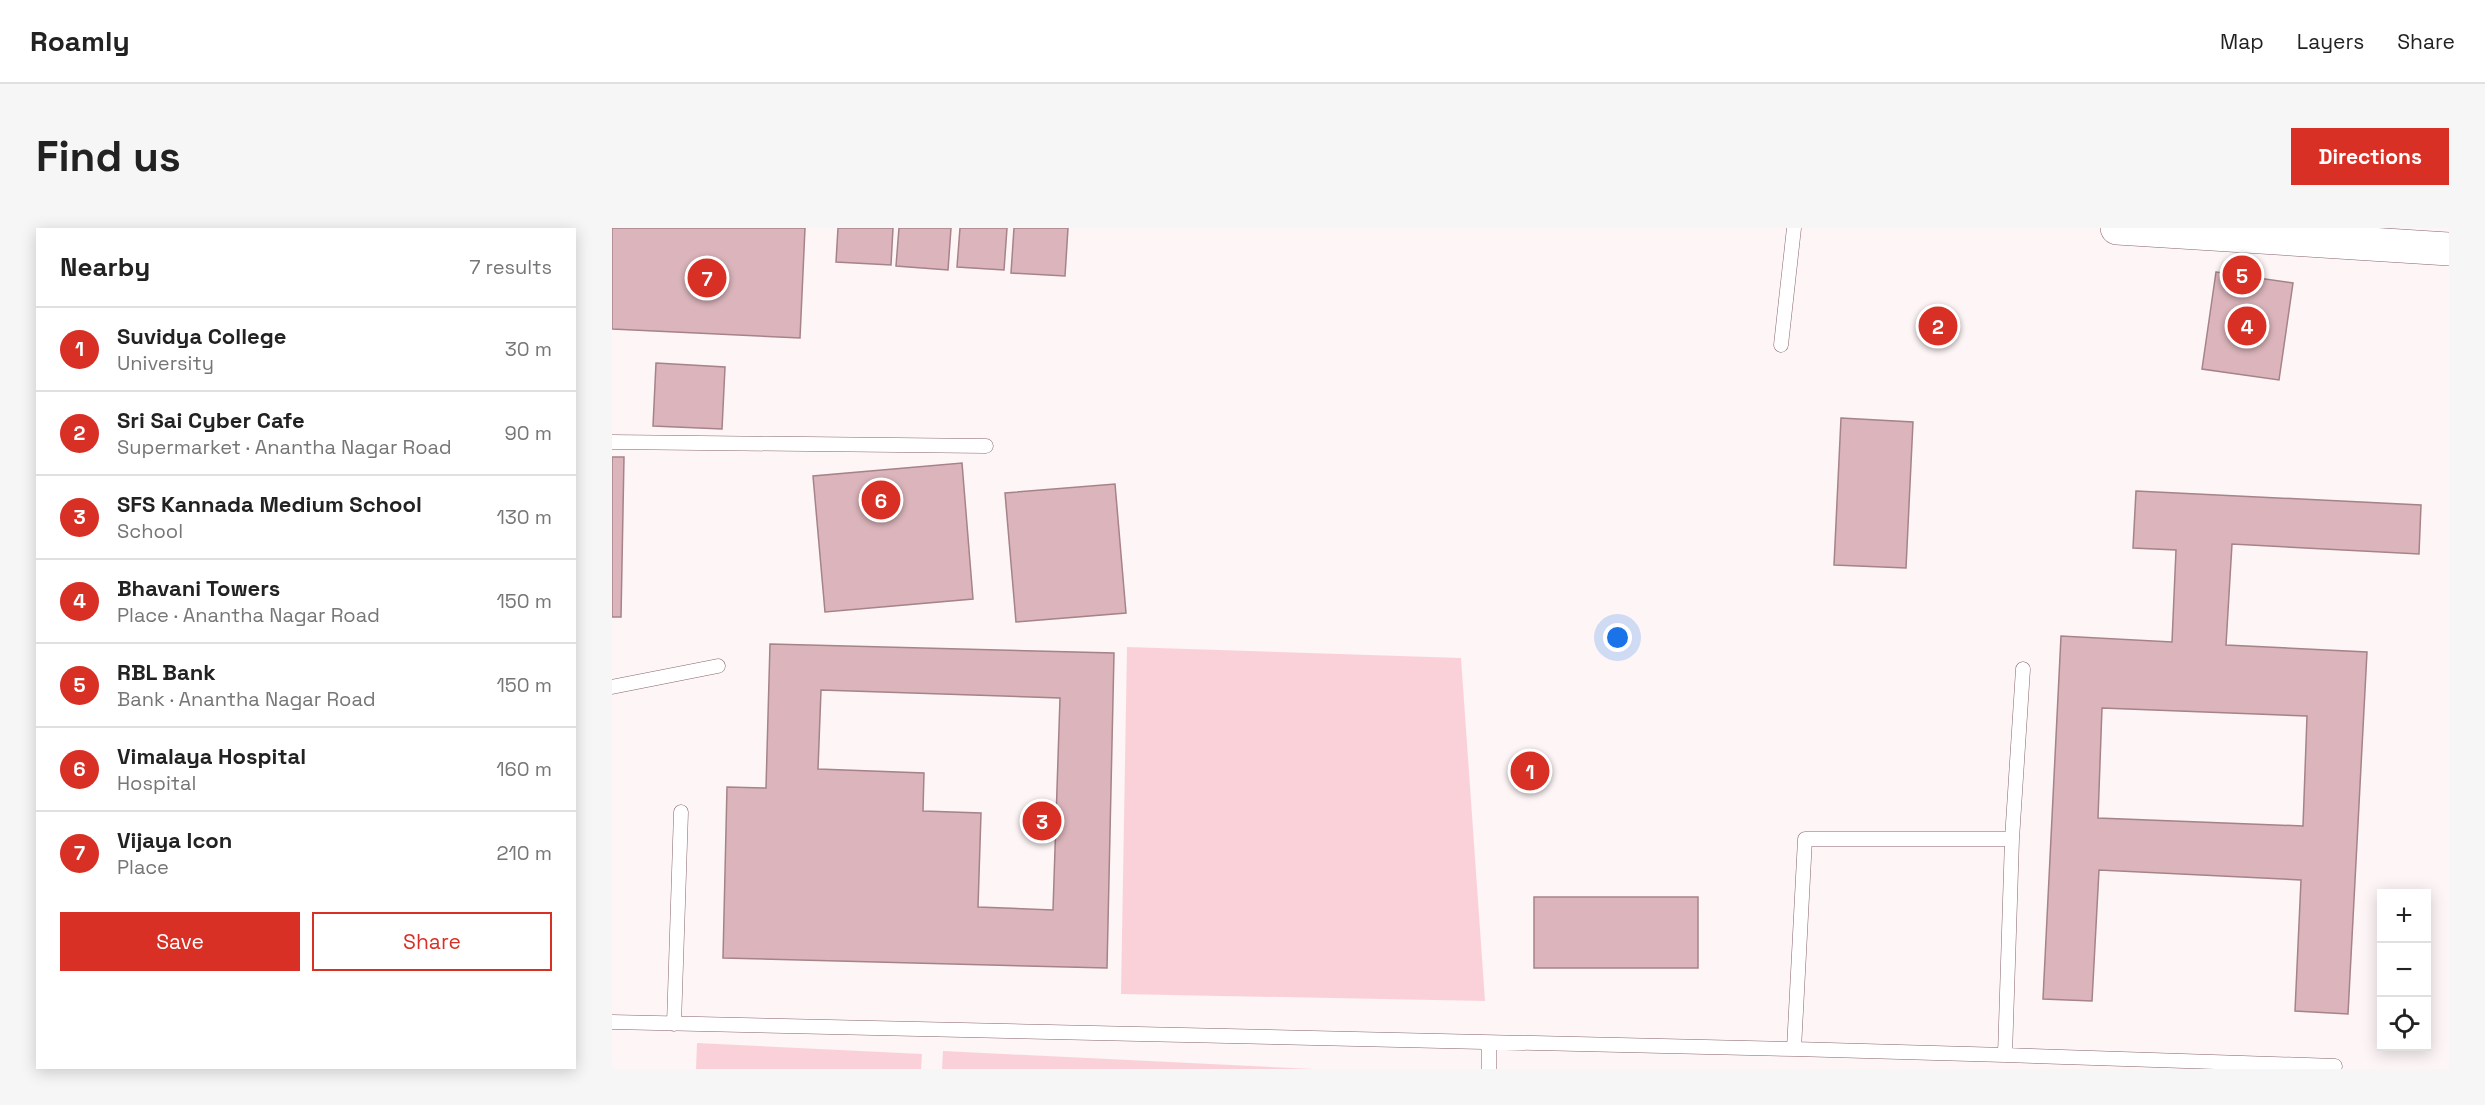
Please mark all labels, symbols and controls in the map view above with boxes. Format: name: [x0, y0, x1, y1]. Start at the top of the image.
text: Roamly: [30, 23, 130, 59]
text: Map: [2220, 28, 2264, 55]
text: Layers: [2297, 28, 2364, 55]
text: Share: [2397, 28, 2455, 55]
button: Directions: [2291, 128, 2449, 185]
text: Find us: [36, 130, 181, 183]
text: Nearby: [60, 250, 150, 284]
pin: 5: [2222, 252, 2262, 298]
text: 7 results: [469, 254, 552, 280]
pin: 7: [688, 256, 727, 300]
pin: 2: [1918, 304, 1958, 348]
pin: 4: [2228, 304, 2266, 348]
text: Suvidya College: [117, 322, 286, 350]
text: 1: [75, 336, 84, 362]
text: 30 m: [505, 336, 552, 362]
text: University: [117, 350, 214, 376]
text: Sri Sai Cyber Cafe: [117, 406, 305, 434]
text: 2: [74, 420, 85, 446]
text: 90 m: [505, 420, 552, 446]
text: Supermarket · Anantha Nagar Road: [117, 434, 452, 460]
pin: 6: [862, 478, 900, 522]
text: SFS Kannada Medium School: [117, 490, 422, 518]
text: 3: [73, 504, 86, 530]
text: 130 m: [496, 504, 552, 530]
text: School: [117, 518, 183, 544]
text: Bhavani Towers: [117, 574, 280, 602]
text: 4: [73, 588, 86, 614]
text: 150 m: [497, 588, 552, 614]
text: Place · Anantha Nagar Road: [117, 602, 380, 628]
your location: [1603, 623, 1632, 652]
text: RBL Bank: [117, 658, 216, 686]
text: 5: [74, 672, 86, 698]
text: 150 m: [497, 672, 552, 698]
text: Bank · Anantha Nagar Road: [117, 686, 376, 712]
text: Vimalaya Hospital: [117, 742, 306, 770]
pin: 1: [1510, 748, 1550, 794]
text: 6: [73, 756, 86, 782]
text: 160 m: [496, 756, 552, 782]
text: Hospital: [117, 770, 196, 796]
pin: 3: [1022, 798, 1062, 844]
text: Vijaya Icon: [117, 826, 232, 854]
text: 7: [74, 840, 85, 866]
text: 210 m: [496, 840, 552, 866]
text: Place: [117, 854, 169, 880]
map controls: [2377, 889, 2431, 1051]
button: +: [2377, 889, 2431, 943]
button: Save: [60, 912, 300, 971]
button: Share: [312, 912, 552, 971]
button: −: [2377, 943, 2431, 997]
button: locate: [2377, 997, 2431, 1051]

